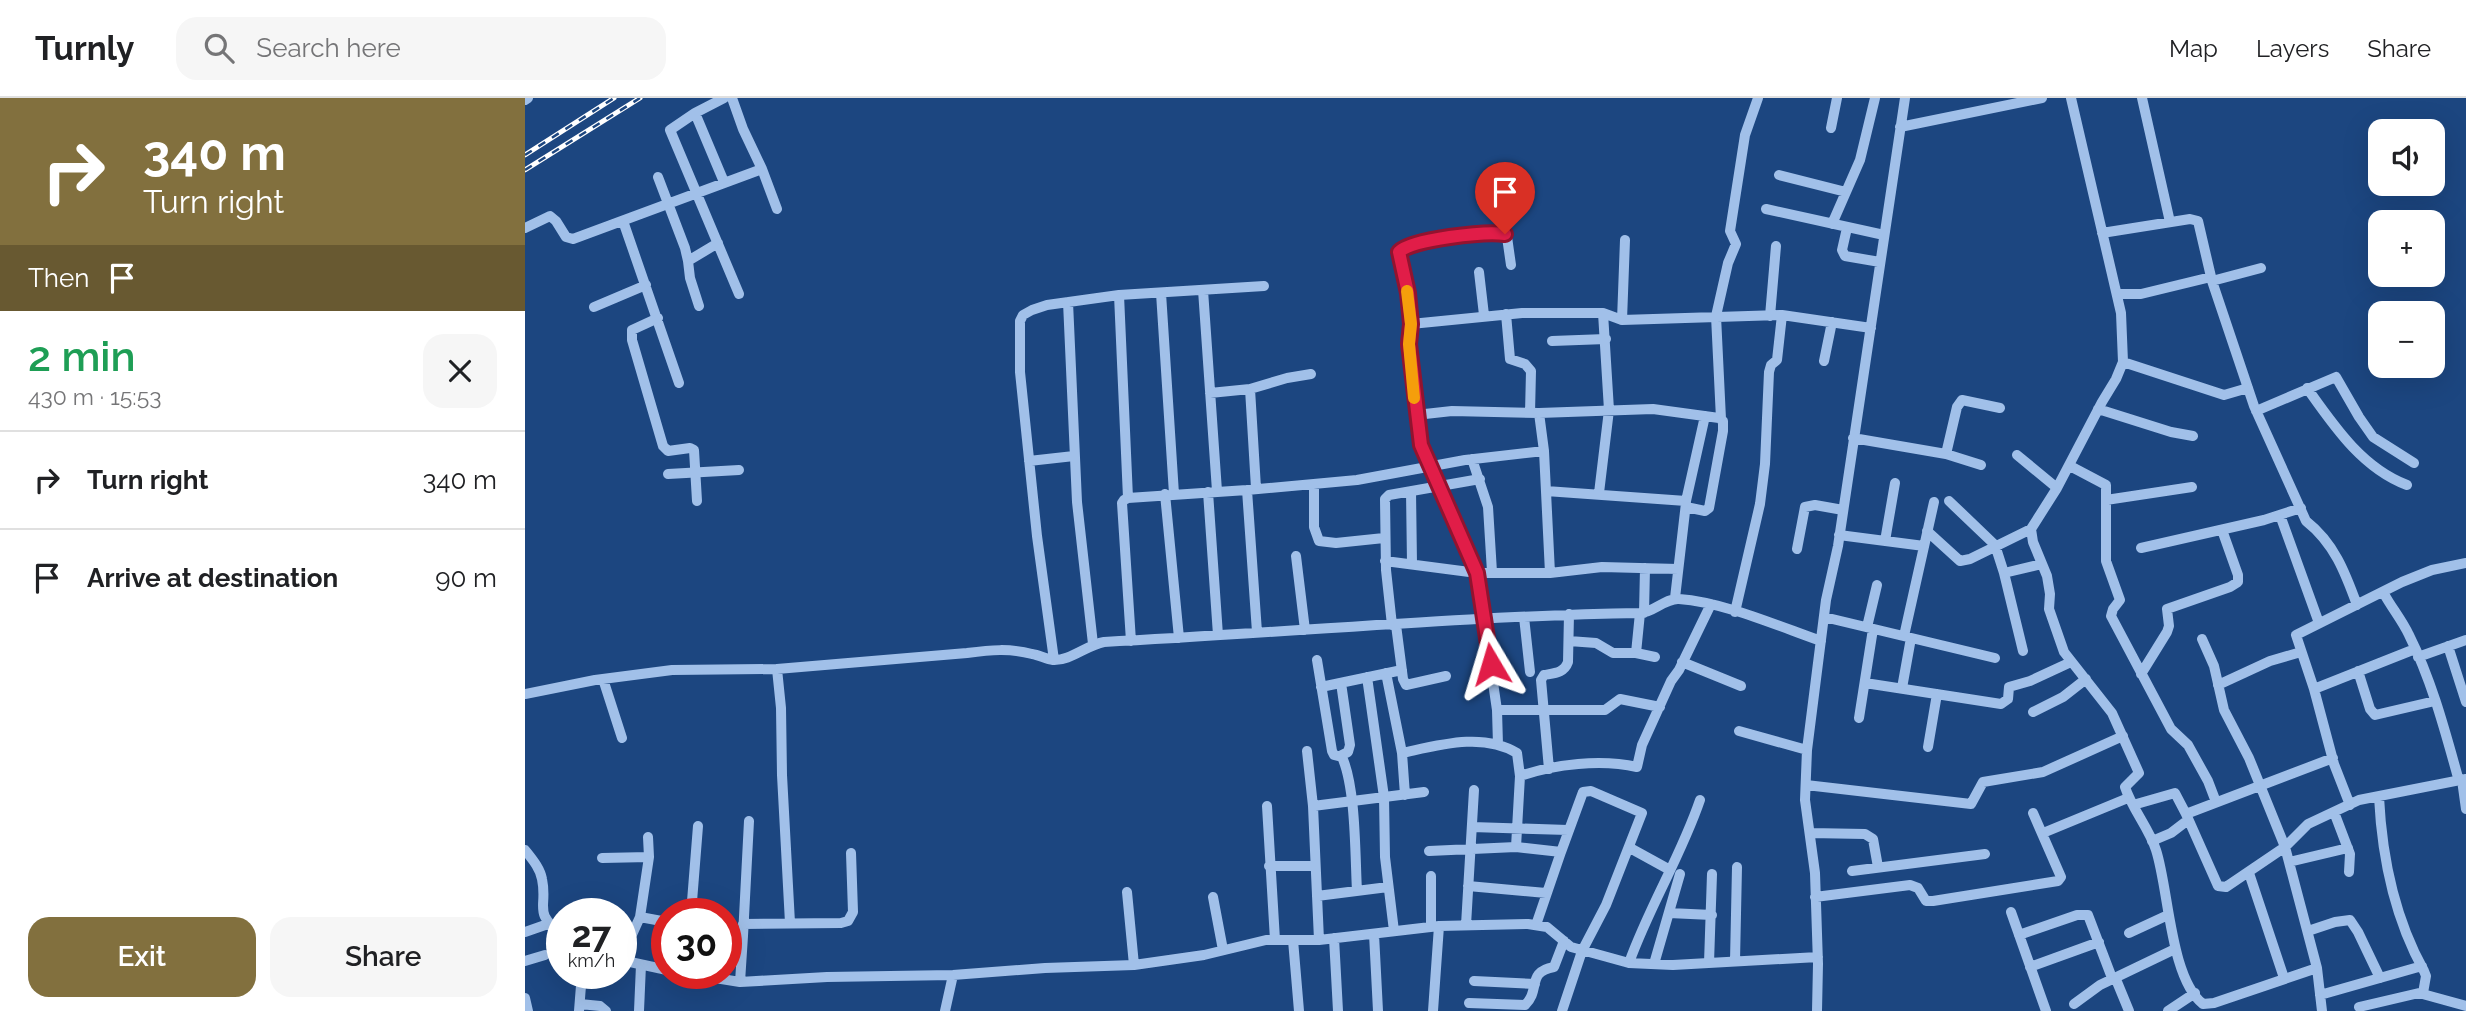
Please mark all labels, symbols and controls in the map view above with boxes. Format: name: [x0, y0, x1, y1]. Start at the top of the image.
search box: [176, 17, 666, 80]
text: Turnly: [35, 29, 134, 68]
icon: search: [200, 29, 238, 67]
text: Search here: [256, 33, 401, 63]
text: Map: [2169, 34, 2218, 63]
text: Layers: [2256, 34, 2329, 63]
text: Share: [2367, 34, 2431, 63]
map controls: [2368, 119, 2445, 378]
button: sound: [2368, 119, 2445, 196]
text: 340 m: [143, 124, 286, 181]
icon: right: [28, 126, 119, 217]
pin: [1475, 162, 1535, 234]
icon: arrive: [1486, 173, 1524, 211]
text: Turn right: [143, 183, 284, 220]
button: +: [2368, 210, 2445, 287]
icon: arrive: [103, 259, 141, 297]
text: Then: [28, 263, 89, 293]
button: −: [2368, 301, 2445, 378]
text: 2 min: [28, 332, 136, 381]
button: close: [423, 334, 497, 408]
text: 430 m · 15:53: [28, 383, 162, 410]
icon: right: [28, 461, 66, 499]
text: Turn right: [87, 465, 208, 495]
text: 340 m: [422, 465, 497, 495]
icon: arrive: [28, 559, 66, 597]
text: Arrive at destination: [87, 563, 338, 593]
text: 90 m: [435, 563, 497, 593]
position arrow: [1454, 627, 1528, 701]
speed limit sign: 30: [651, 898, 742, 989]
text: 27: [572, 914, 611, 955]
button: Exit: [28, 917, 256, 997]
button: Share: [270, 917, 497, 997]
text: km/h: [568, 950, 615, 971]

